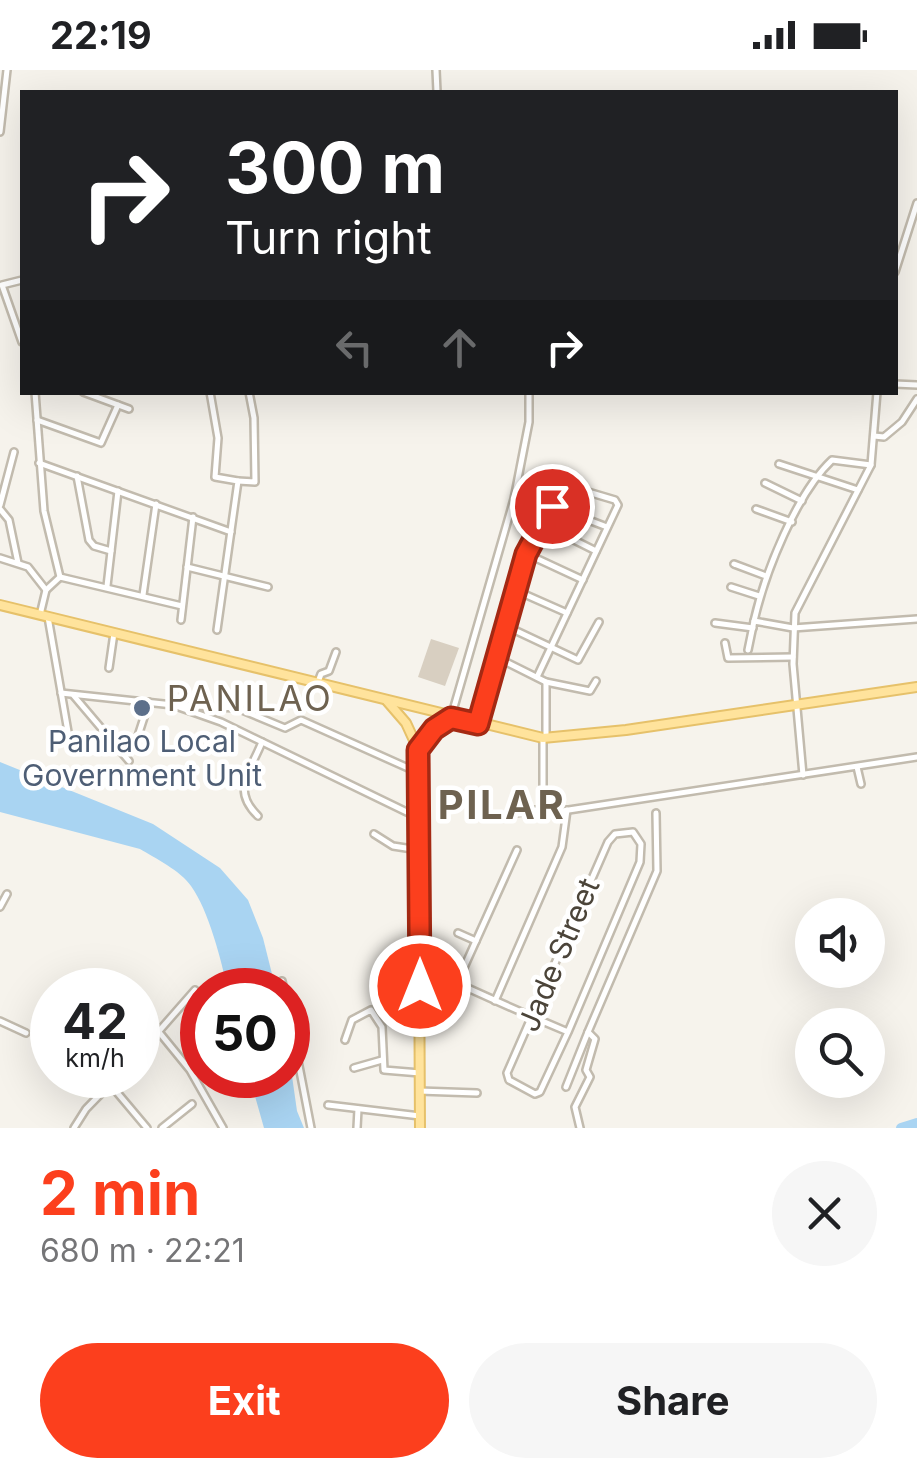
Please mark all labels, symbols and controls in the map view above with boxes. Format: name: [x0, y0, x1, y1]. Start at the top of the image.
text: 22:19: [50, 12, 152, 58]
text: 300 m: [225, 125, 445, 210]
icon: right: [60, 130, 190, 260]
text: Turn right: [225, 210, 432, 265]
icon: left: [327, 320, 382, 375]
icon: ahead: [432, 320, 487, 375]
icon: right: [537, 320, 592, 375]
pin: [510, 464, 595, 549]
icon: arrive: [525, 479, 580, 534]
district label: PANILAO: [167, 677, 333, 719]
marker: Panilao Local Government Unit: [131, 697, 153, 719]
place label: Panilao Local Government Unit: [22, 723, 262, 793]
district label: PILAR: [438, 780, 566, 829]
street label: Jade Street: [510, 872, 607, 1037]
map controls: [795, 898, 885, 1098]
button: sound: [795, 898, 885, 988]
position arrow: [368, 934, 472, 1038]
speed limit sign: 50: [180, 968, 310, 1098]
text: 42: [62, 991, 128, 1051]
button: search: [795, 1008, 885, 1098]
text: km/h: [65, 1043, 125, 1073]
text: 2 min: [40, 1157, 200, 1229]
button: close: [772, 1161, 877, 1266]
text: 680 m · 22:21: [40, 1231, 245, 1270]
button: Exit: [40, 1343, 449, 1458]
button: Share: [469, 1343, 877, 1458]

